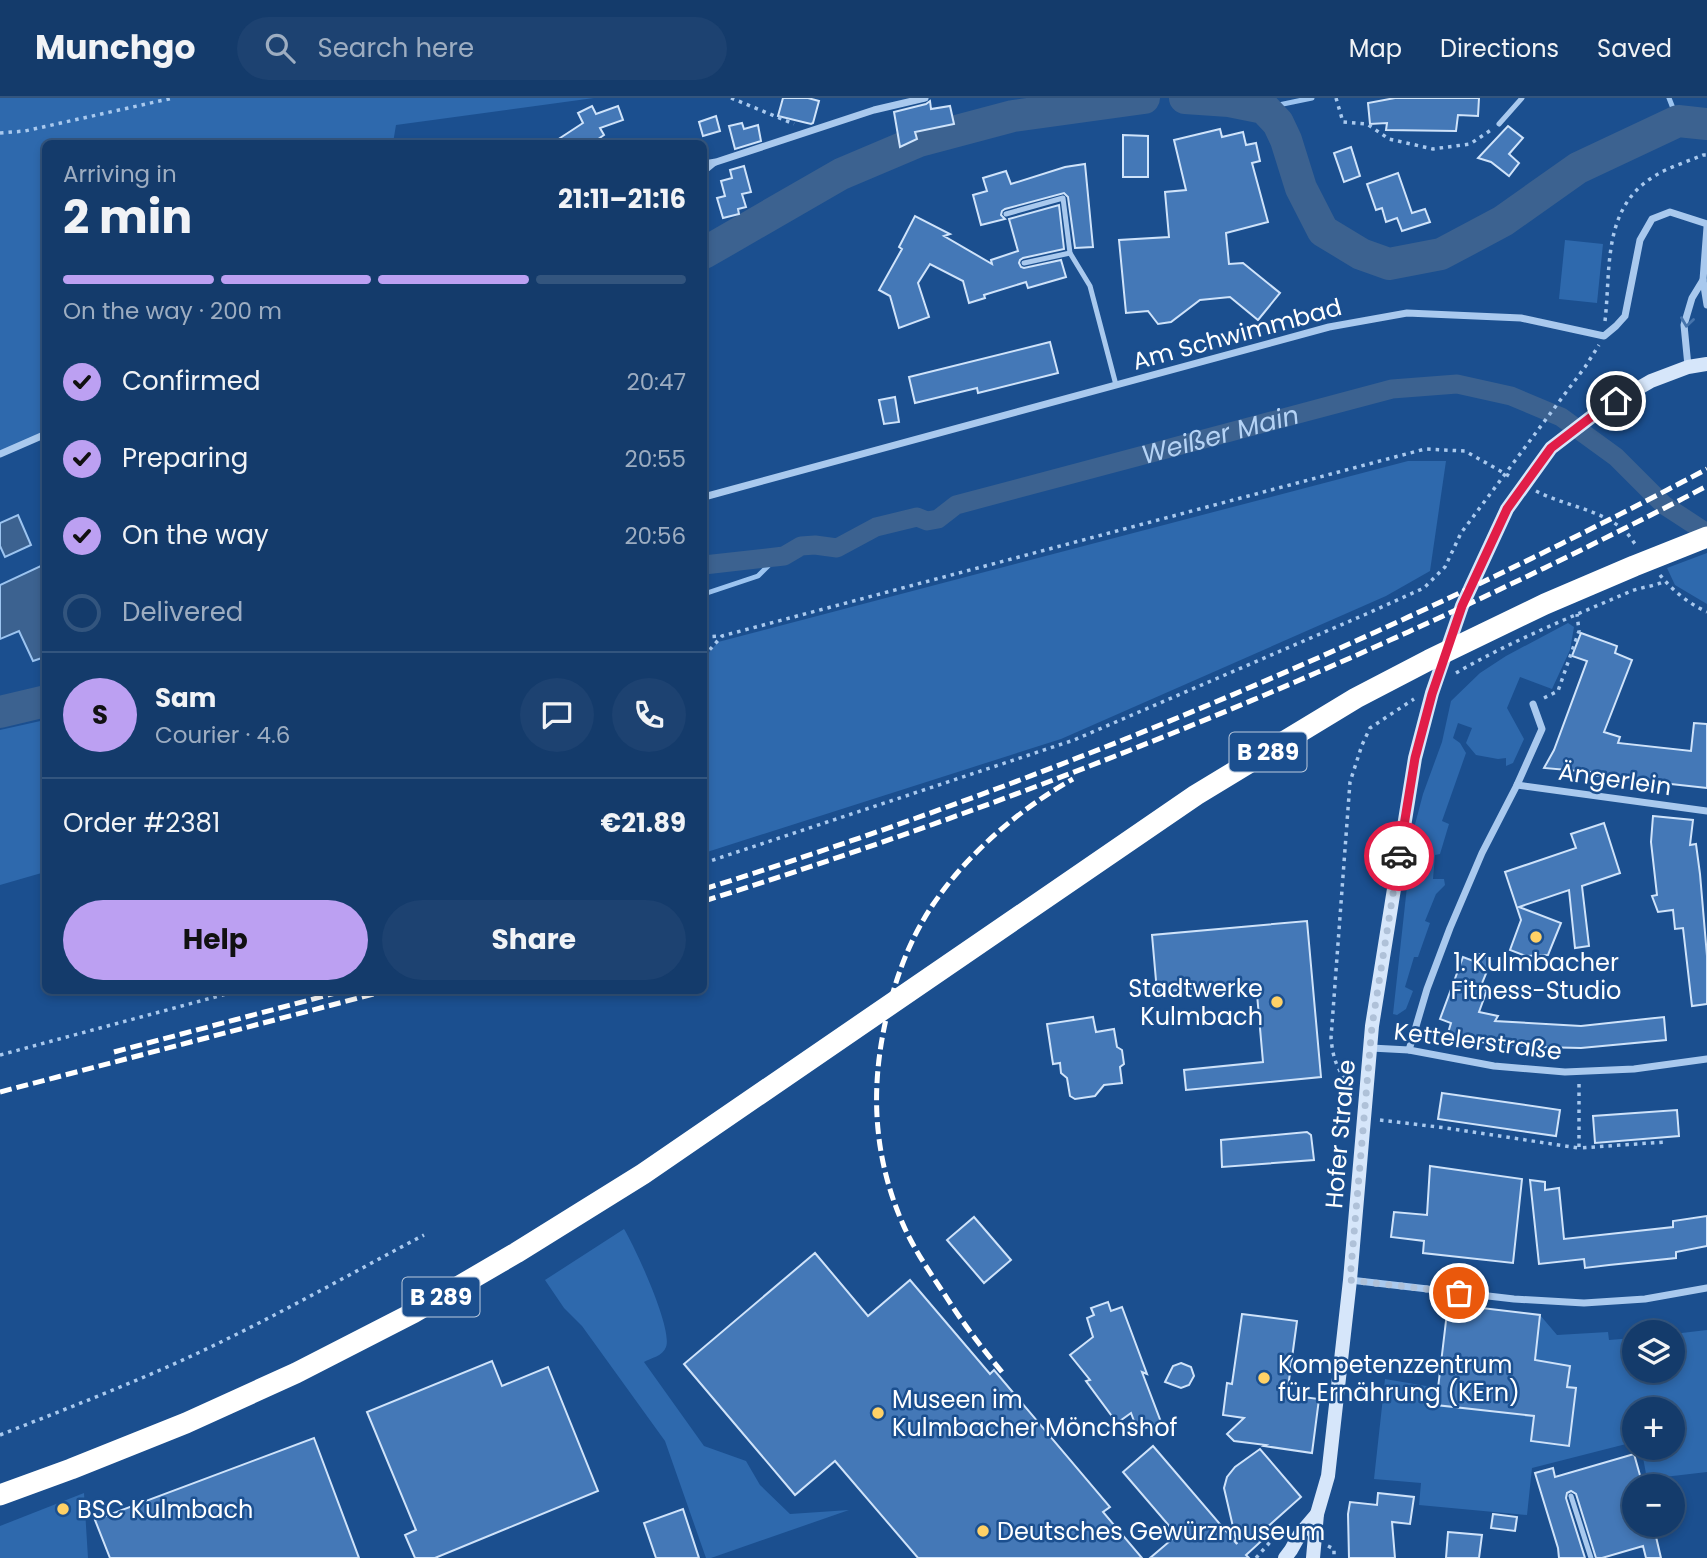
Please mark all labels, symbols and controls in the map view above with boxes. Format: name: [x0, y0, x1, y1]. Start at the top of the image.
search box: [237, 17, 727, 80]
text: Munchgo: [35, 24, 195, 71]
icon: search: [261, 29, 299, 67]
text: Search here: [317, 30, 474, 66]
text: Map: [1349, 32, 1402, 65]
text: Directions: [1440, 32, 1559, 65]
text: Saved: [1597, 32, 1672, 65]
text: Arriving in: [63, 158, 177, 190]
text: 21:11–21:16: [558, 181, 686, 217]
text: 2 min: [63, 185, 192, 249]
street label: Am Schwimmbad: [1129, 290, 1345, 378]
text: On the way · 200 m: [63, 295, 282, 327]
one-way arrow: [1679, 316, 1694, 328]
icon: check: [63, 363, 101, 401]
text: Confirmed: [122, 363, 260, 399]
text: 20:47: [626, 366, 686, 398]
pin: [1586, 371, 1646, 431]
icon: home: [1597, 382, 1635, 420]
water label: Weißer Main: [1137, 397, 1303, 473]
icon: check: [63, 440, 101, 478]
text: Preparing: [122, 440, 248, 476]
text: 20:55: [625, 443, 686, 475]
icon: check: [63, 517, 101, 555]
text: On the way: [122, 517, 269, 553]
text: 20:56: [624, 520, 686, 552]
text: Delivered: [122, 594, 243, 630]
button: chat: [520, 678, 594, 752]
button: phone: [612, 678, 686, 752]
text: Sam: [155, 680, 216, 716]
text: S: [92, 697, 108, 733]
text: Courier · 4.6: [155, 719, 290, 751]
road number: B 289: [1230, 732, 1306, 772]
street label: Ängerlein: [1556, 755, 1674, 803]
text: Order #2381: [63, 805, 220, 841]
text: €21.89: [601, 805, 686, 841]
courier: [1364, 821, 1434, 891]
icon: car: [1380, 837, 1418, 875]
button: Help: [63, 900, 368, 980]
button: Share: [382, 900, 686, 980]
marker: 1. Kulmbacher Fitness-Studio: [1528, 929, 1544, 945]
place label: 1. Kulmbacher Fitness-Studio: [1451, 946, 1621, 1007]
place label: Stadtwerke Kulmbach: [1128, 972, 1263, 1033]
marker: Stadtwerke Kulmbach: [1269, 994, 1285, 1010]
street label: Kettelerstraße: [1392, 1014, 1564, 1068]
street label: Hofer Straße: [1317, 1058, 1363, 1210]
pin: [1429, 1263, 1489, 1323]
icon: bag: [1440, 1274, 1478, 1312]
road number: B 289: [402, 1278, 480, 1316]
map controls: [1622, 1320, 1685, 1537]
button: layers: [1622, 1320, 1685, 1383]
place label: Kompetenzzentrum für Ernährung (KErn): [1278, 1348, 1520, 1409]
marker: Kompetenzzentrum für Ernährung (KErn): [1256, 1370, 1272, 1386]
place label: Museen im Kulmbacher Mönchshof: [892, 1383, 1178, 1444]
button: +: [1622, 1397, 1685, 1460]
marker: Museen im Kulmbacher Mönchshof: [870, 1405, 886, 1421]
button: −: [1622, 1474, 1685, 1537]
place label: BSC Kulmbach: [77, 1493, 253, 1526]
marker: BSC Kulmbach: [55, 1501, 71, 1517]
place label: Deutsches Gewürzmuseum: [997, 1515, 1325, 1548]
marker: Deutsches Gewürzmuseum: [975, 1523, 991, 1539]

